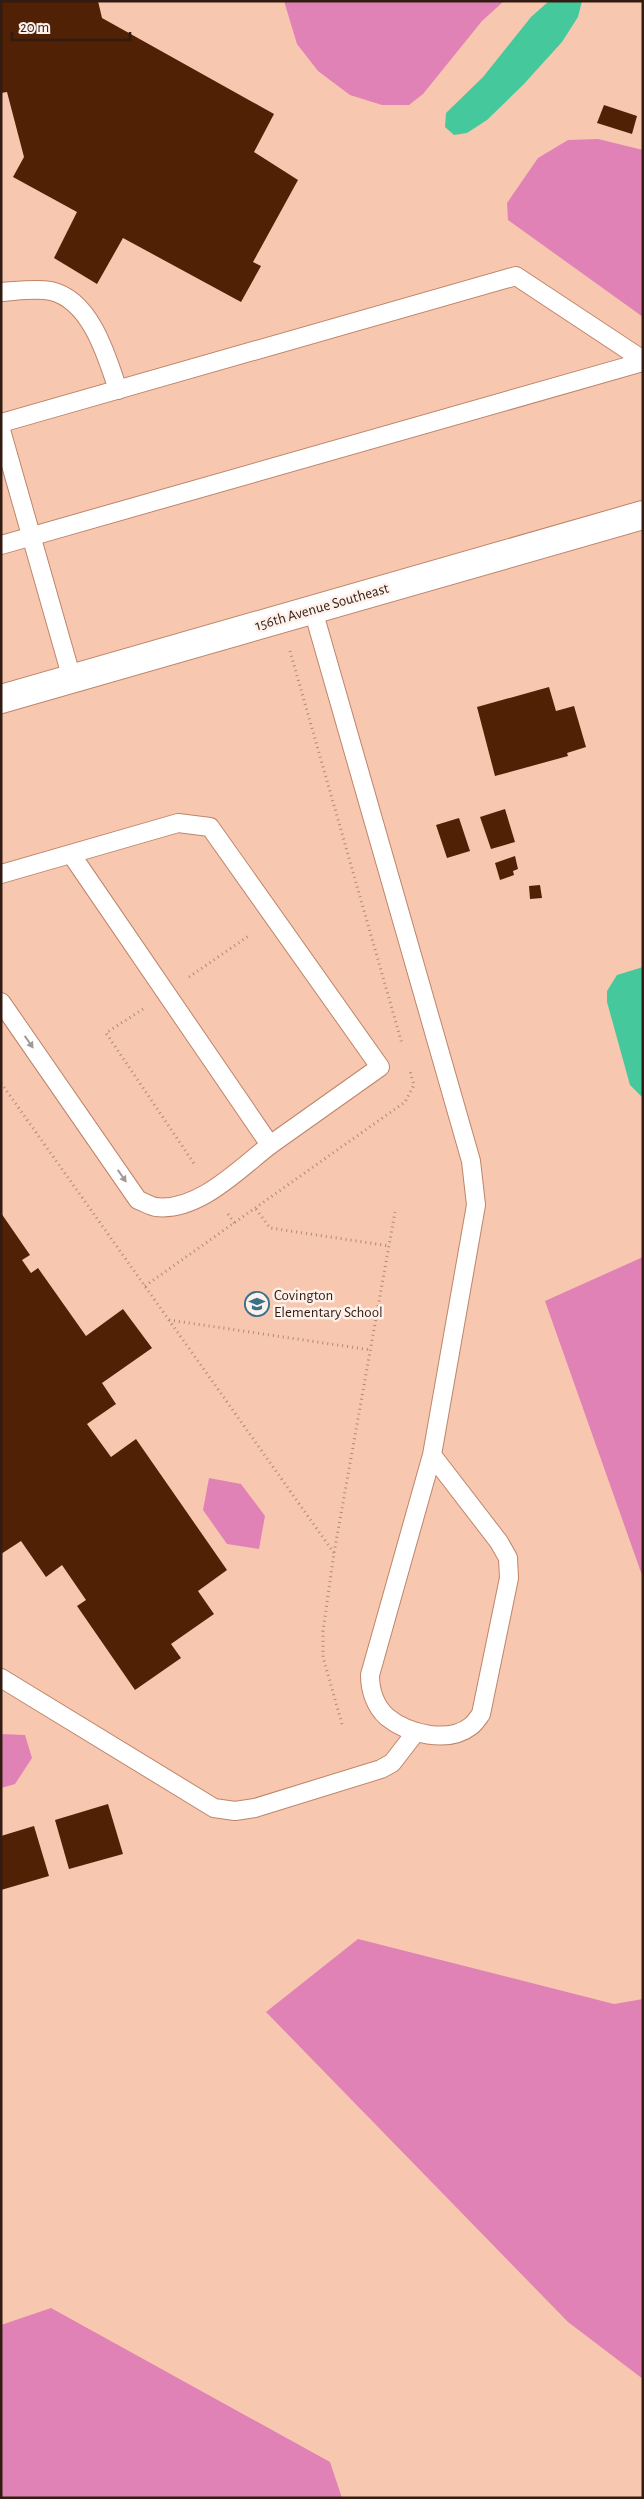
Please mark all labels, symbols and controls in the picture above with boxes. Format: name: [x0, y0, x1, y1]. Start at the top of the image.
scale bar: [12, 10, 130, 42]
text: 20 m: [20, 20, 49, 35]
street label: 156th Avenue Southeast: [253, 581, 391, 633]
one-way arrow: [24, 1035, 34, 1049]
one-way arrow: [117, 1169, 127, 1183]
place label: Covington Elementary School: [274, 1288, 383, 1320]
school or university icon: Covington Elementary School: [244, 1291, 270, 1317]

